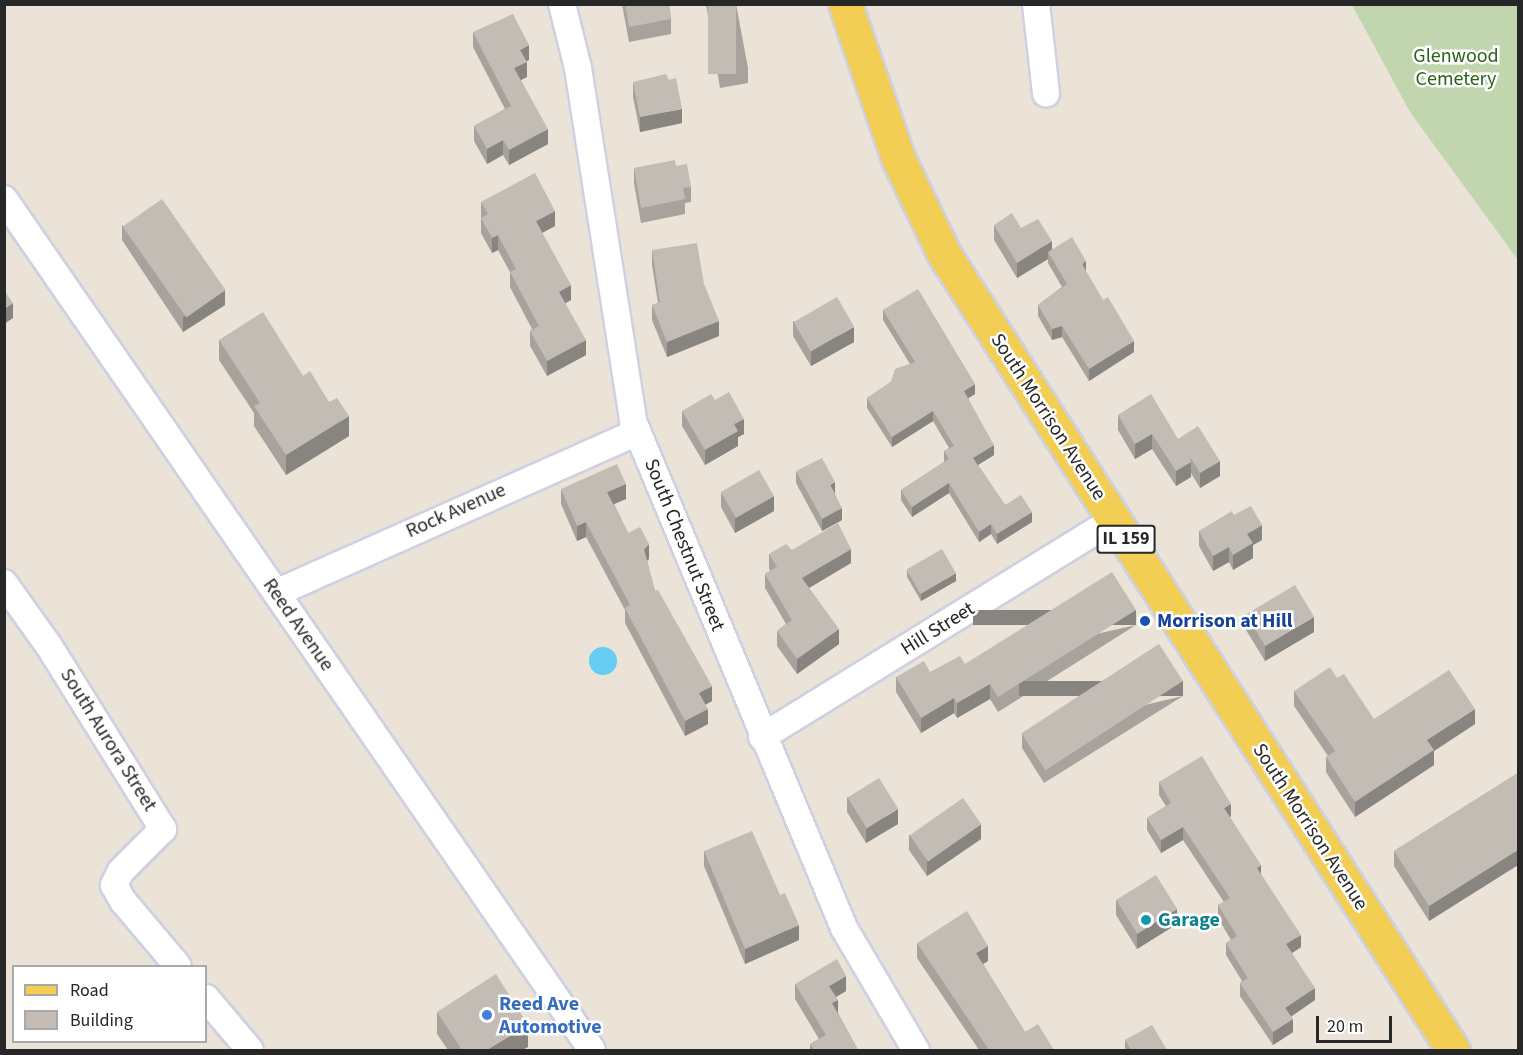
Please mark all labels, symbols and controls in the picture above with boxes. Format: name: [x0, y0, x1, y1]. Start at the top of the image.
park label: Glenwood Cemetery: [1413, 44, 1499, 91]
street label: South Morrison Avenue: [985, 329, 1111, 505]
street label: South Chestnut Street: [638, 455, 730, 635]
street label: Rock Avenue: [402, 478, 510, 544]
road number: IL 159: [1096, 524, 1156, 554]
street label: Reed Avenue: [257, 574, 339, 676]
street label: Hill Street: [897, 597, 979, 661]
place label: Morrison at Hill: [1157, 609, 1292, 633]
marker: Morrison at Hill: [1138, 614, 1152, 628]
street label: South Aurora Street: [54, 664, 162, 816]
street label: South Morrison Avenue: [1247, 739, 1373, 915]
place label: Garage: [1158, 908, 1220, 932]
marker: Garage: [1139, 913, 1153, 927]
legend: [12, 965, 207, 1043]
text: Road: [70, 978, 109, 1003]
place label: Reed Ave Automotive: [499, 992, 602, 1039]
scale bar: [1319, 1004, 1396, 1042]
text: Building: [70, 1008, 133, 1033]
marker: Reed Ave Automotive: [480, 1008, 494, 1022]
text: 20 m: [1327, 1014, 1363, 1039]

